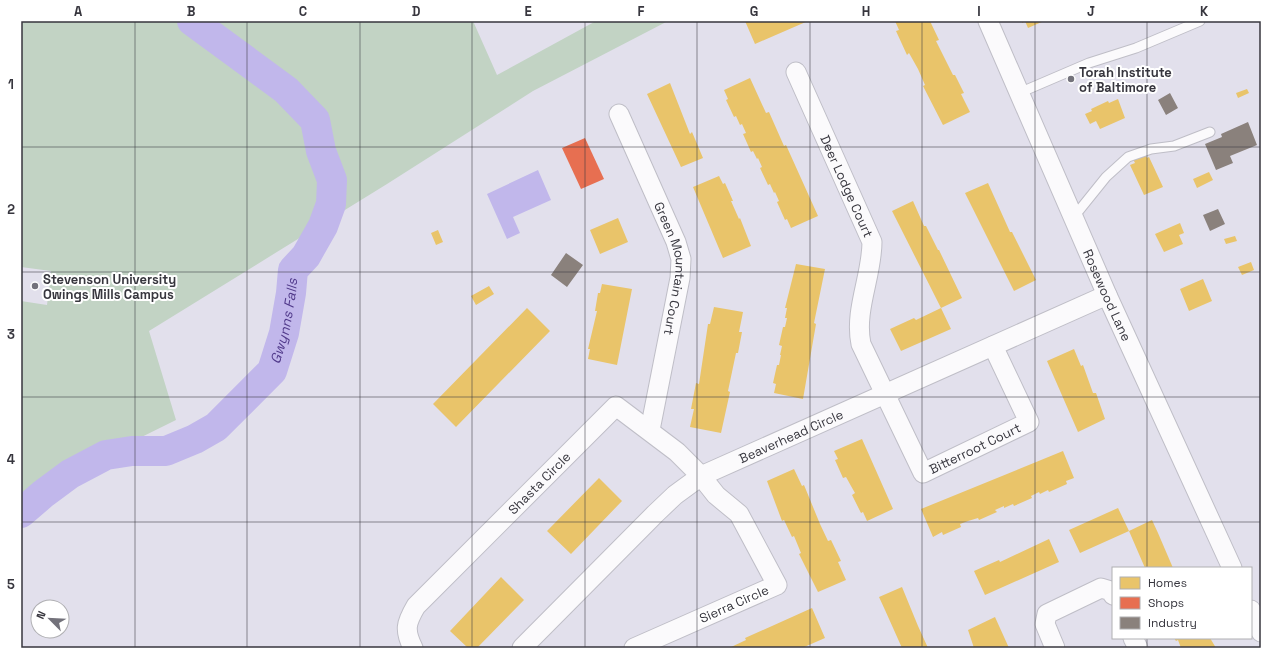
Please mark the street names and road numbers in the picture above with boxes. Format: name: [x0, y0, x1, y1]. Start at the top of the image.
street label: Deer Lodge Court: [817, 132, 877, 240]
street label: Green Mountain Court: [651, 199, 690, 337]
street label: Rosewood Lane: [1080, 246, 1135, 344]
street label: Beaverhead Circle: [736, 405, 846, 467]
street label: Bitterroot Court: [926, 419, 1023, 477]
street label: Shasta Circle: [504, 448, 574, 518]
street label: Sierra Circle: [697, 581, 771, 627]

